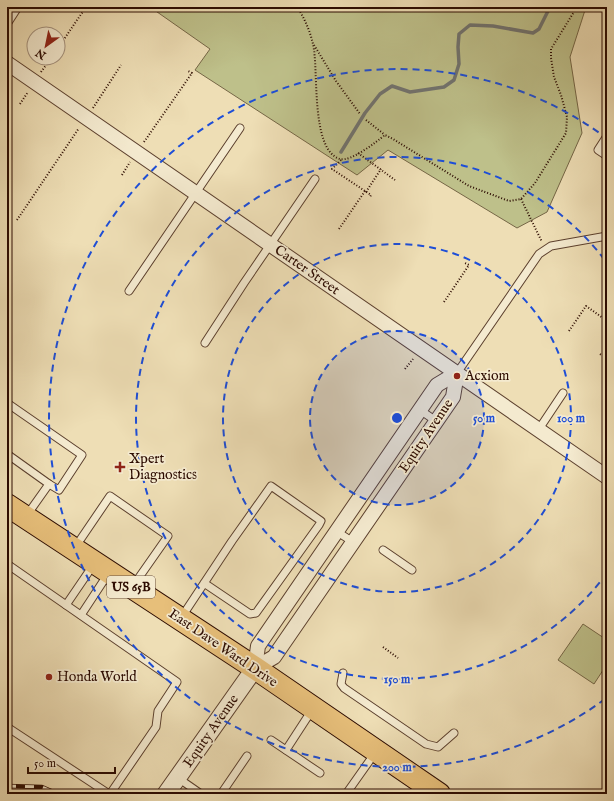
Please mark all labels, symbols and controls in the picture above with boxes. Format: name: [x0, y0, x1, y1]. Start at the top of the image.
north arrow: [26, 26, 66, 66]
text: N: [33, 45, 50, 63]
street label: Carter Street: [271, 241, 343, 299]
place label: Acxiom: [464, 367, 510, 385]
marker: Acxiom: [452, 371, 462, 381]
street label: Equity Avenue: [395, 395, 458, 476]
centre of rings: [390, 411, 404, 425]
text: 50 m: [473, 411, 496, 426]
text: 100 m: [557, 411, 586, 426]
place label: Xpert Diagnostics: [129, 450, 197, 484]
marker: Xpert Diagnostics: [114, 461, 126, 473]
road number: US 65B: [107, 576, 155, 598]
street label: East Dave Ward Drive: [165, 605, 282, 692]
place label: Honda World: [57, 668, 137, 686]
marker: Honda World: [44, 672, 54, 682]
text: 150 m: [384, 672, 411, 687]
street label: Equity Avenue: [179, 691, 243, 771]
scale bar: [28, 749, 115, 775]
text: 50 m: [34, 756, 56, 771]
text: 200 m: [382, 760, 412, 775]

